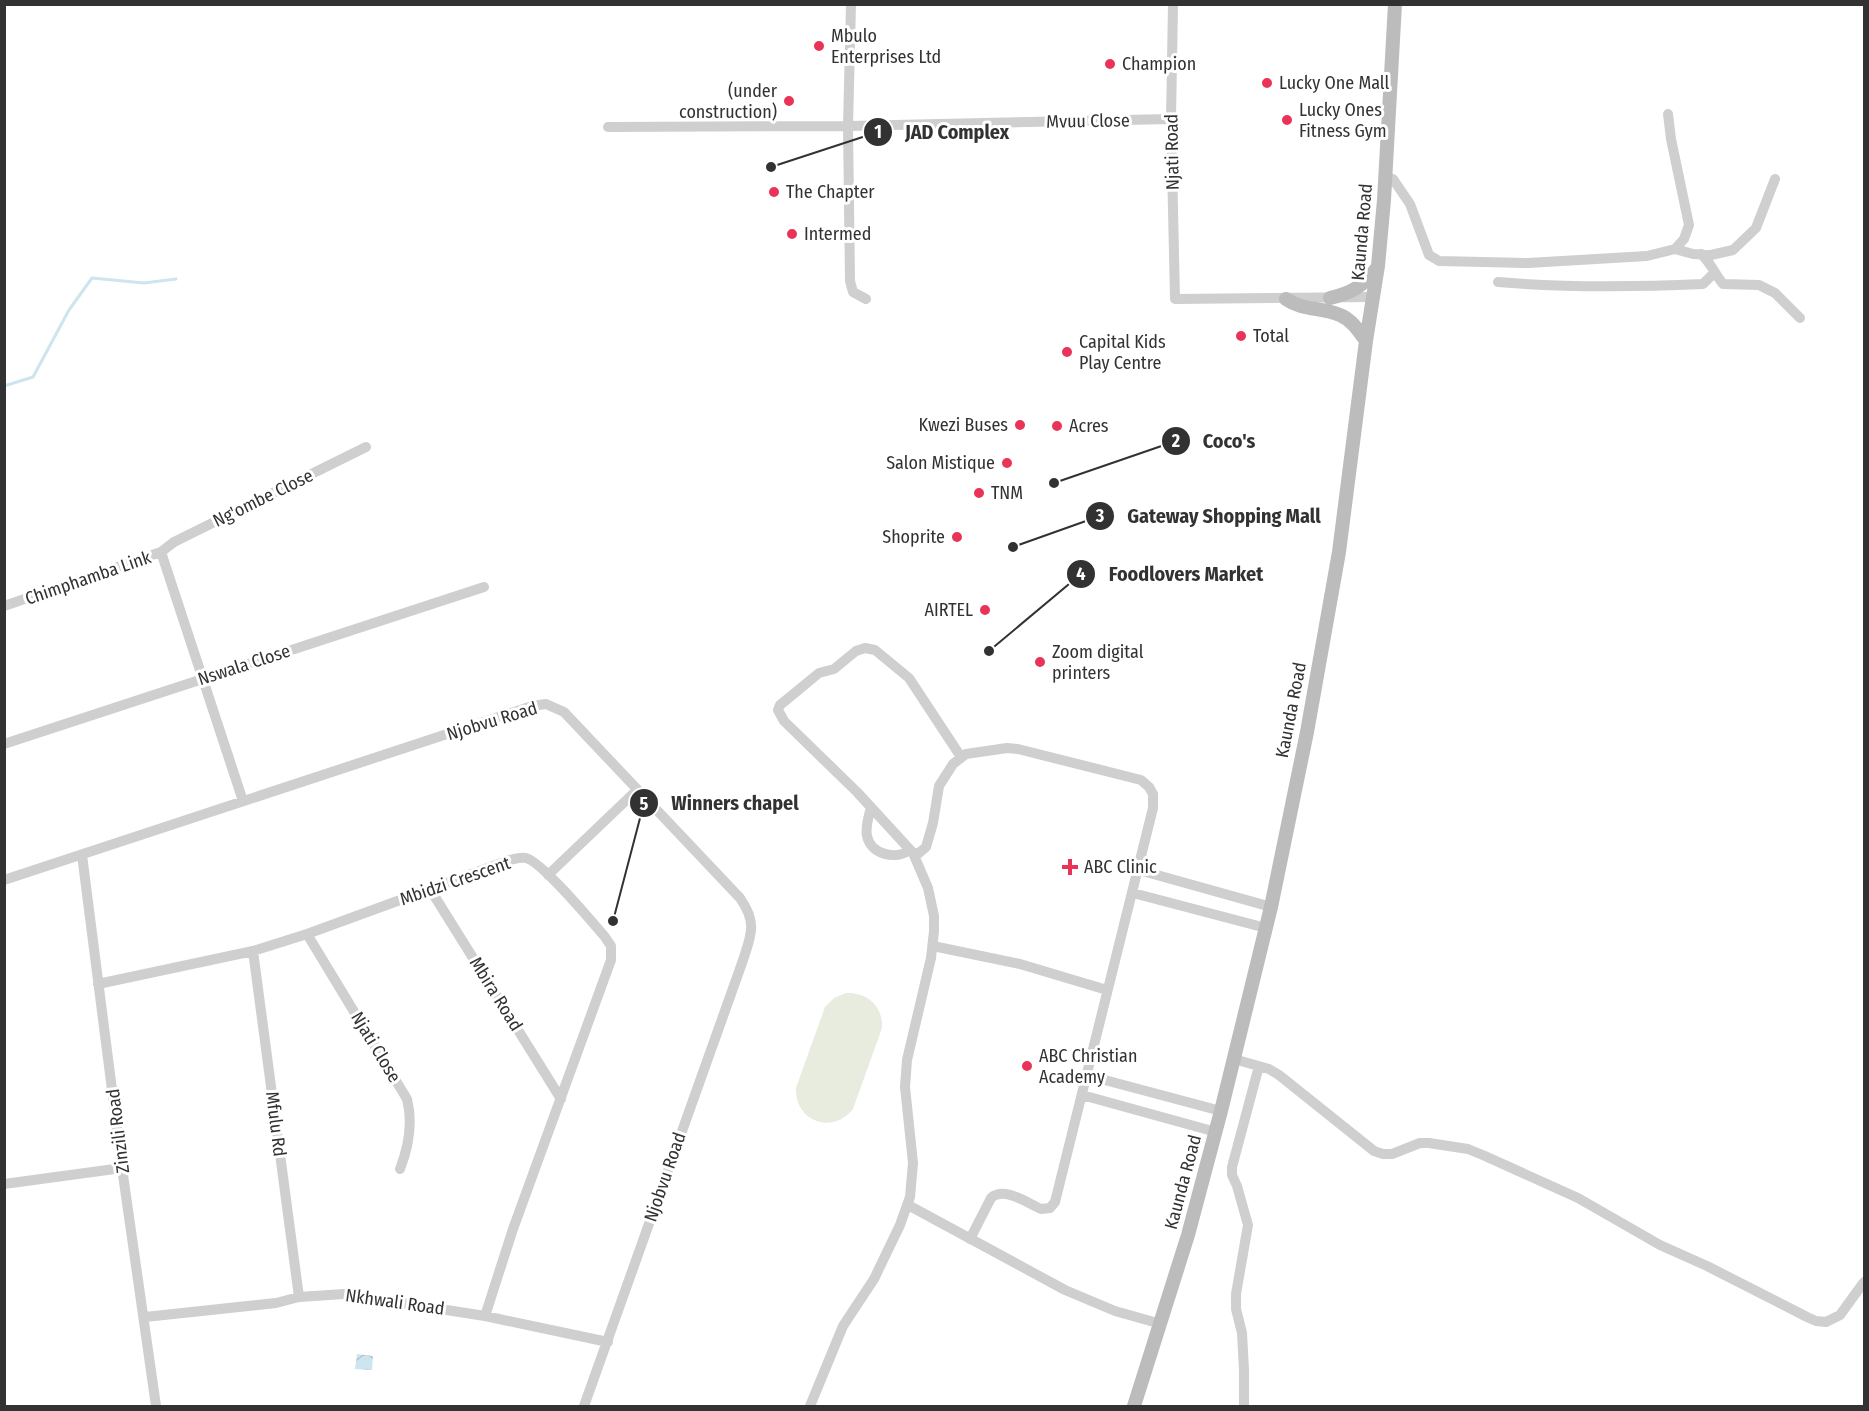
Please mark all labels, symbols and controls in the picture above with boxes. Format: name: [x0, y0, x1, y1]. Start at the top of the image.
place label: Mbulo Enterprises Ltd: [831, 25, 941, 68]
marker: Mbulo Enterprises Ltd: [812, 39, 826, 53]
place label: Champion: [1122, 53, 1196, 75]
marker: Champion: [1103, 57, 1117, 71]
place label: Lucky One Mall: [1279, 72, 1390, 94]
marker: Lucky One Mall: [1260, 76, 1274, 90]
place label: (under construction): [679, 80, 778, 123]
marker: (under construction): [782, 94, 796, 108]
place label: Lucky Ones Fitness Gym: [1299, 99, 1387, 142]
street label: Mvuu Close: [1046, 109, 1130, 133]
callout: JAD Complex: [863, 113, 1021, 151]
marker: Lucky Ones Fitness Gym: [1280, 113, 1294, 127]
street label: Njati Road: [1160, 114, 1184, 190]
text: JAD Complex: [904, 120, 1010, 144]
text: 1: [874, 121, 882, 143]
place label: The Chapter: [786, 181, 875, 203]
street label: Kaunda Road: [1347, 183, 1377, 281]
marker: The Chapter: [767, 185, 781, 199]
place label: Intermed: [804, 223, 871, 245]
marker: Intermed: [785, 227, 799, 241]
place label: Total: [1253, 325, 1289, 347]
marker: Total: [1234, 329, 1248, 343]
place label: Capital Kids Play Centre: [1079, 331, 1166, 374]
marker: Capital Kids Play Centre: [1060, 345, 1074, 359]
place label: Kwezi Buses: [919, 414, 1008, 436]
place label: Acres: [1069, 415, 1109, 437]
marker: Kwezi Buses: [1013, 418, 1027, 432]
marker: Acres: [1050, 419, 1064, 433]
callout: Coco's: [1161, 422, 1267, 460]
text: Coco's: [1203, 429, 1256, 453]
text: 2: [1171, 430, 1180, 452]
place label: Salon Mistique: [886, 452, 995, 474]
marker: Salon Mistique: [1000, 456, 1014, 470]
street label: Ng'ombe Close: [209, 464, 317, 532]
place label: TNM: [991, 482, 1023, 504]
marker: TNM: [972, 486, 986, 500]
callout: Gateway Shopping Mall: [1085, 497, 1332, 535]
text: Gateway Shopping Mall: [1127, 504, 1321, 528]
text: 3: [1095, 505, 1105, 527]
place label: Shoprite: [882, 526, 945, 548]
marker: Shoprite: [950, 530, 964, 544]
street label: Chimphamba Link: [22, 546, 154, 610]
callout: Foodlovers Market: [1066, 555, 1275, 593]
text: Foodlovers Market: [1109, 562, 1264, 586]
text: 4: [1076, 563, 1086, 585]
place label: AIRTEL: [925, 599, 973, 621]
marker: AIRTEL: [978, 603, 992, 617]
street label: Nswala Close: [195, 640, 293, 690]
place label: Zoom digital printers: [1052, 641, 1144, 684]
marker: Zoom digital printers: [1033, 655, 1047, 669]
street label: Kaunda Road: [1271, 660, 1311, 760]
street label: Njobvu Road: [444, 697, 540, 745]
callout: Winners chapel: [629, 784, 811, 822]
text: Winners chapel: [671, 791, 799, 815]
text: 5: [640, 793, 649, 815]
street label: Mbidzi Crescent: [397, 852, 513, 910]
place label: ABC Clinic: [1084, 856, 1157, 878]
marker: ABC Clinic: [1061, 858, 1079, 876]
street label: Mbira Road: [465, 953, 527, 1035]
street label: Njati Close: [346, 1008, 406, 1086]
place label: ABC Christian Academy: [1039, 1045, 1137, 1088]
marker: ABC Christian Academy: [1020, 1059, 1034, 1073]
street label: Zinzili Road: [102, 1087, 134, 1175]
street label: Mfulu Rd: [261, 1090, 291, 1158]
street label: Njobvu Road: [639, 1129, 691, 1225]
street label: Kaunda Road: [1160, 1132, 1206, 1232]
street label: Nkhwali Road: [344, 1284, 446, 1320]

